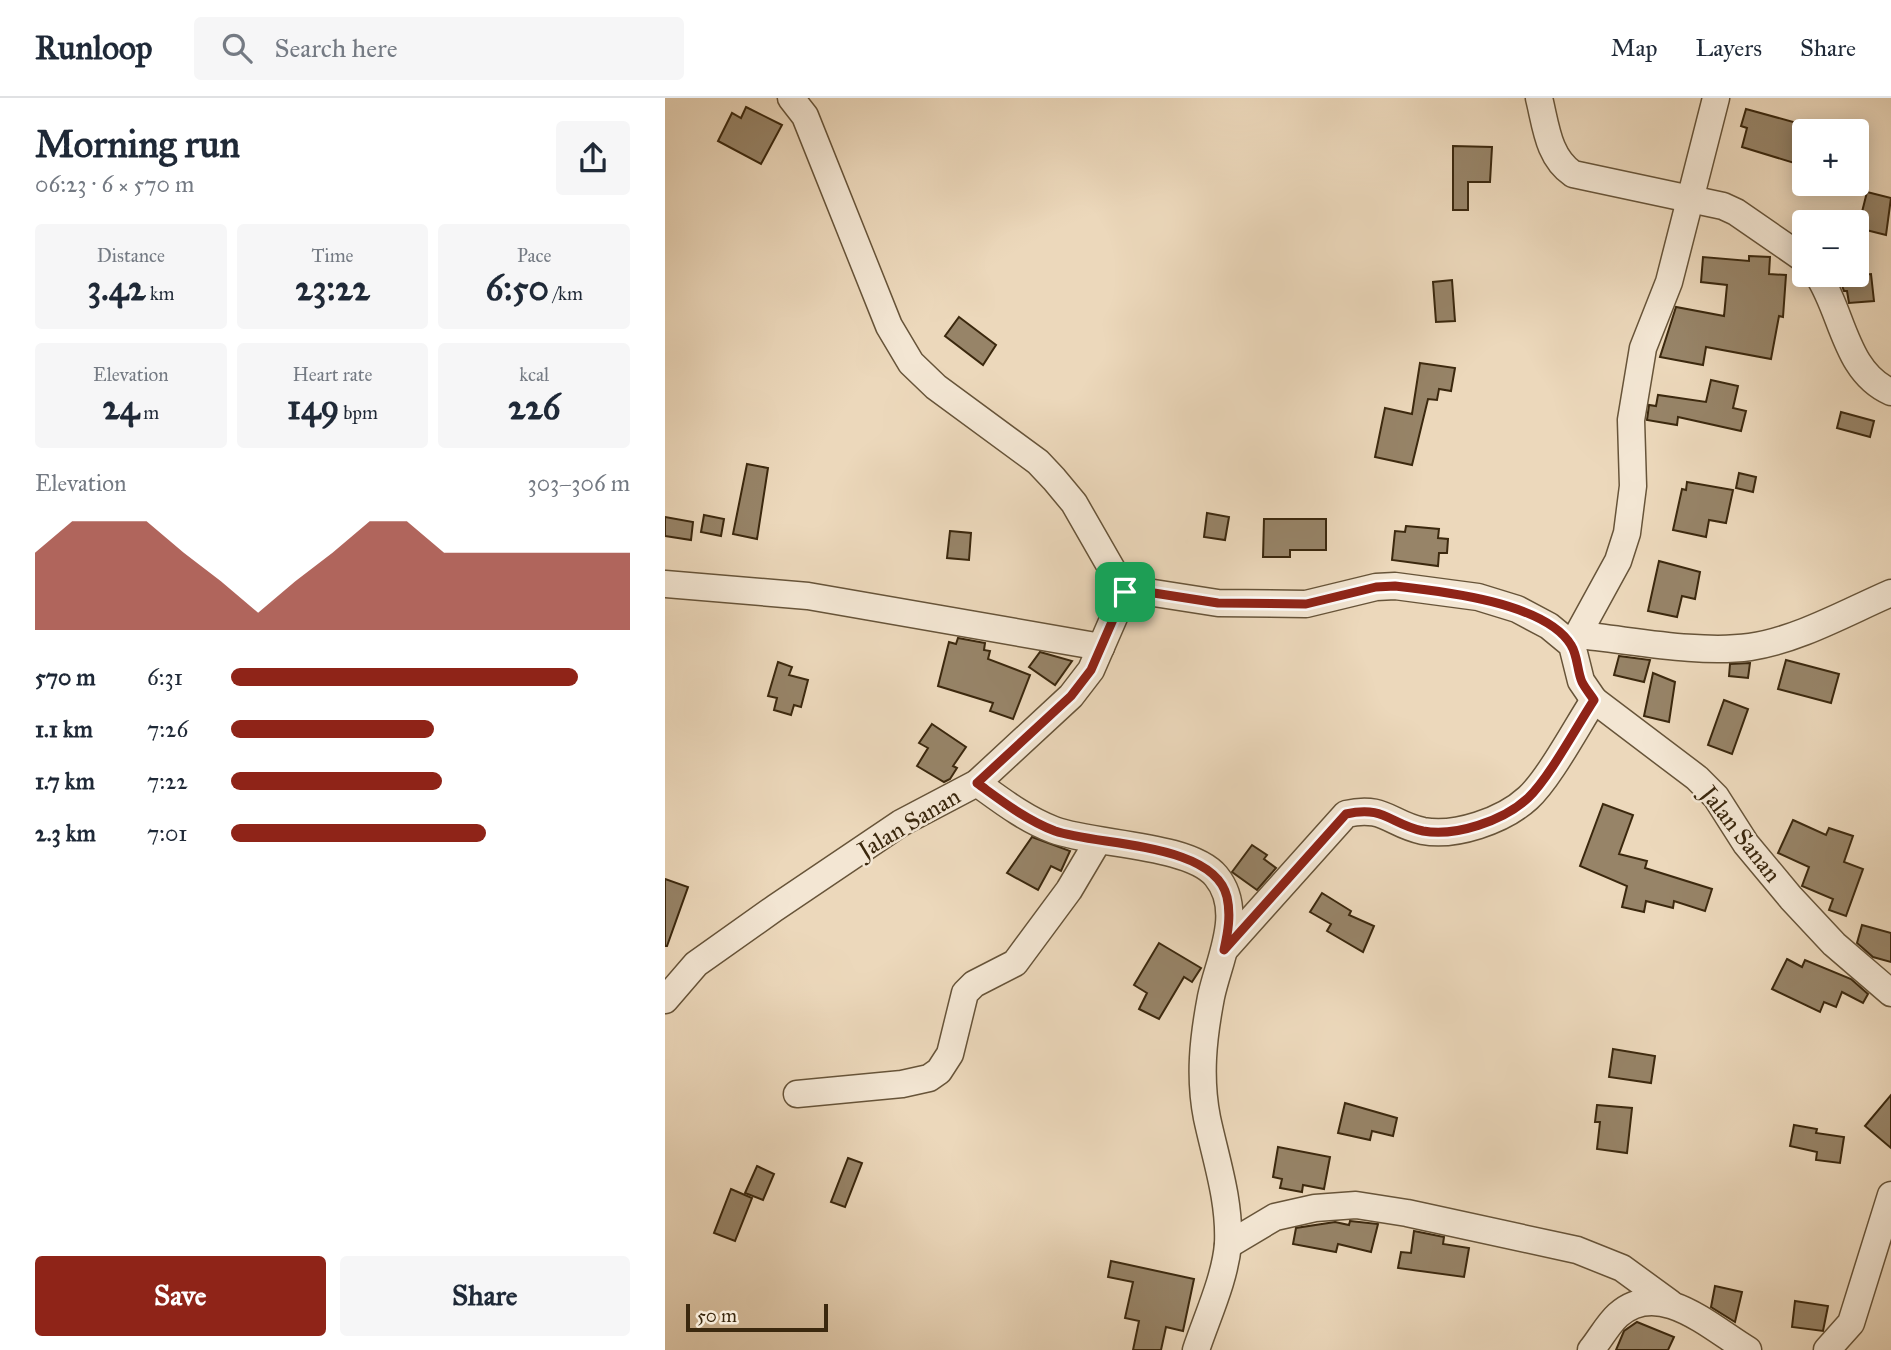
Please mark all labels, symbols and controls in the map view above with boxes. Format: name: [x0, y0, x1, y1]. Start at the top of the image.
search box: [194, 17, 684, 80]
text: Runloop: [35, 28, 152, 68]
icon: search: [218, 29, 256, 67]
text: Search here: [274, 32, 397, 64]
text: Map: [1611, 33, 1658, 63]
text: Layers: [1696, 33, 1762, 63]
text: Share: [1800, 33, 1856, 63]
map controls: [1792, 119, 1869, 287]
button: +: [1792, 119, 1869, 196]
text: Morning run: [35, 121, 240, 167]
button: share: [556, 121, 630, 195]
text: 06:23 · 6 × 570 m: [35, 170, 194, 198]
button: −: [1792, 210, 1869, 287]
text: Distance: [97, 244, 165, 267]
text: Time: [311, 244, 354, 267]
text: Pace: [517, 244, 551, 267]
text: 3.42: [87, 267, 146, 310]
text: 23:22: [295, 267, 370, 310]
text: 6:50: [485, 267, 549, 310]
text: km: [146, 282, 174, 305]
text: /km: [549, 282, 583, 305]
text: Elevation: [93, 363, 169, 386]
text: Heart rate: [293, 363, 372, 386]
text: kcal: [519, 363, 549, 386]
text: 24: [102, 386, 139, 429]
text: 149: [287, 386, 339, 429]
text: 226: [508, 386, 560, 429]
text: m: [139, 401, 159, 424]
text: bpm: [339, 401, 378, 424]
text: Elevation: [35, 469, 126, 497]
text: 303–306 m: [528, 469, 630, 497]
pin: [1095, 562, 1155, 622]
icon: arrive: [1106, 573, 1144, 611]
text: 570 m: [35, 663, 96, 691]
text: 6:31: [147, 663, 183, 691]
text: 1.1 km: [35, 715, 93, 743]
text: 7:26: [147, 715, 188, 743]
text: 1.7 km: [35, 767, 95, 795]
text: 7:22: [147, 767, 188, 795]
street label: Jalan Sanan: [1692, 777, 1788, 888]
street label: Jalan Sanan: [850, 781, 966, 867]
text: 2.3 km: [35, 819, 96, 847]
text: 7:01: [147, 819, 187, 847]
button: Save: [35, 1256, 326, 1336]
button: Share: [340, 1256, 630, 1336]
scale bar: [686, 1301, 828, 1333]
text: 50 m: [697, 1304, 737, 1327]

